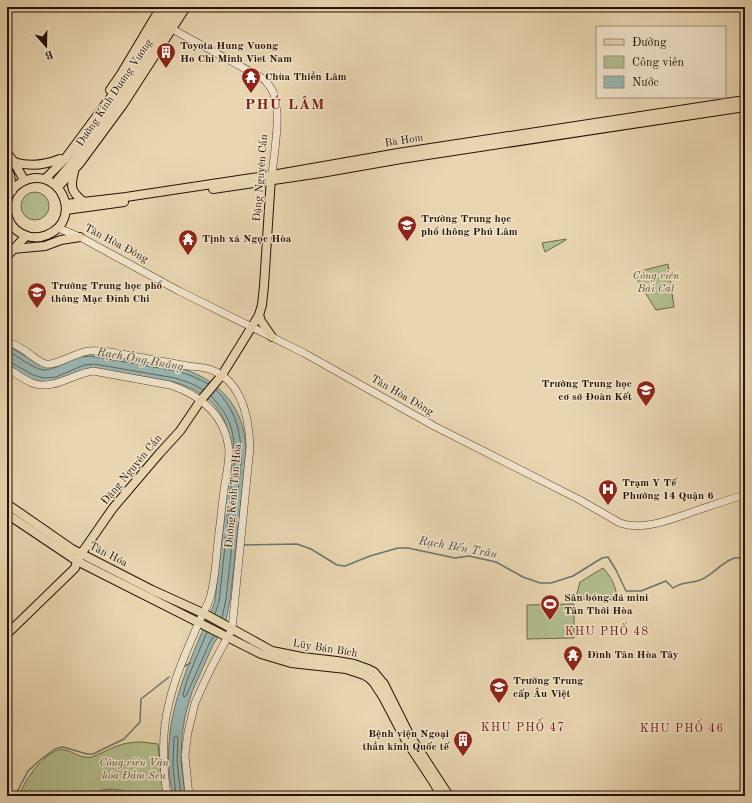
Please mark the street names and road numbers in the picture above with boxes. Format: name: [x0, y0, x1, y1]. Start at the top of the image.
street label: Đường Kinh Dương Vương: [75, 37, 155, 149]
street label: Bà Hom: [384, 132, 424, 149]
street label: Đặng Nguyên Cẩn: [251, 134, 270, 222]
street label: Tân Hòa Đông: [82, 223, 150, 265]
street label: Tân Hòa Đông: [369, 374, 435, 418]
street label: Đặng Nguyên Cẩn: [99, 432, 164, 507]
street label: Đường Kênh Tân Hóa: [224, 443, 244, 549]
street label: Tân Hóa: [87, 541, 129, 570]
street label: Lũy Bán Bích: [292, 638, 358, 660]

